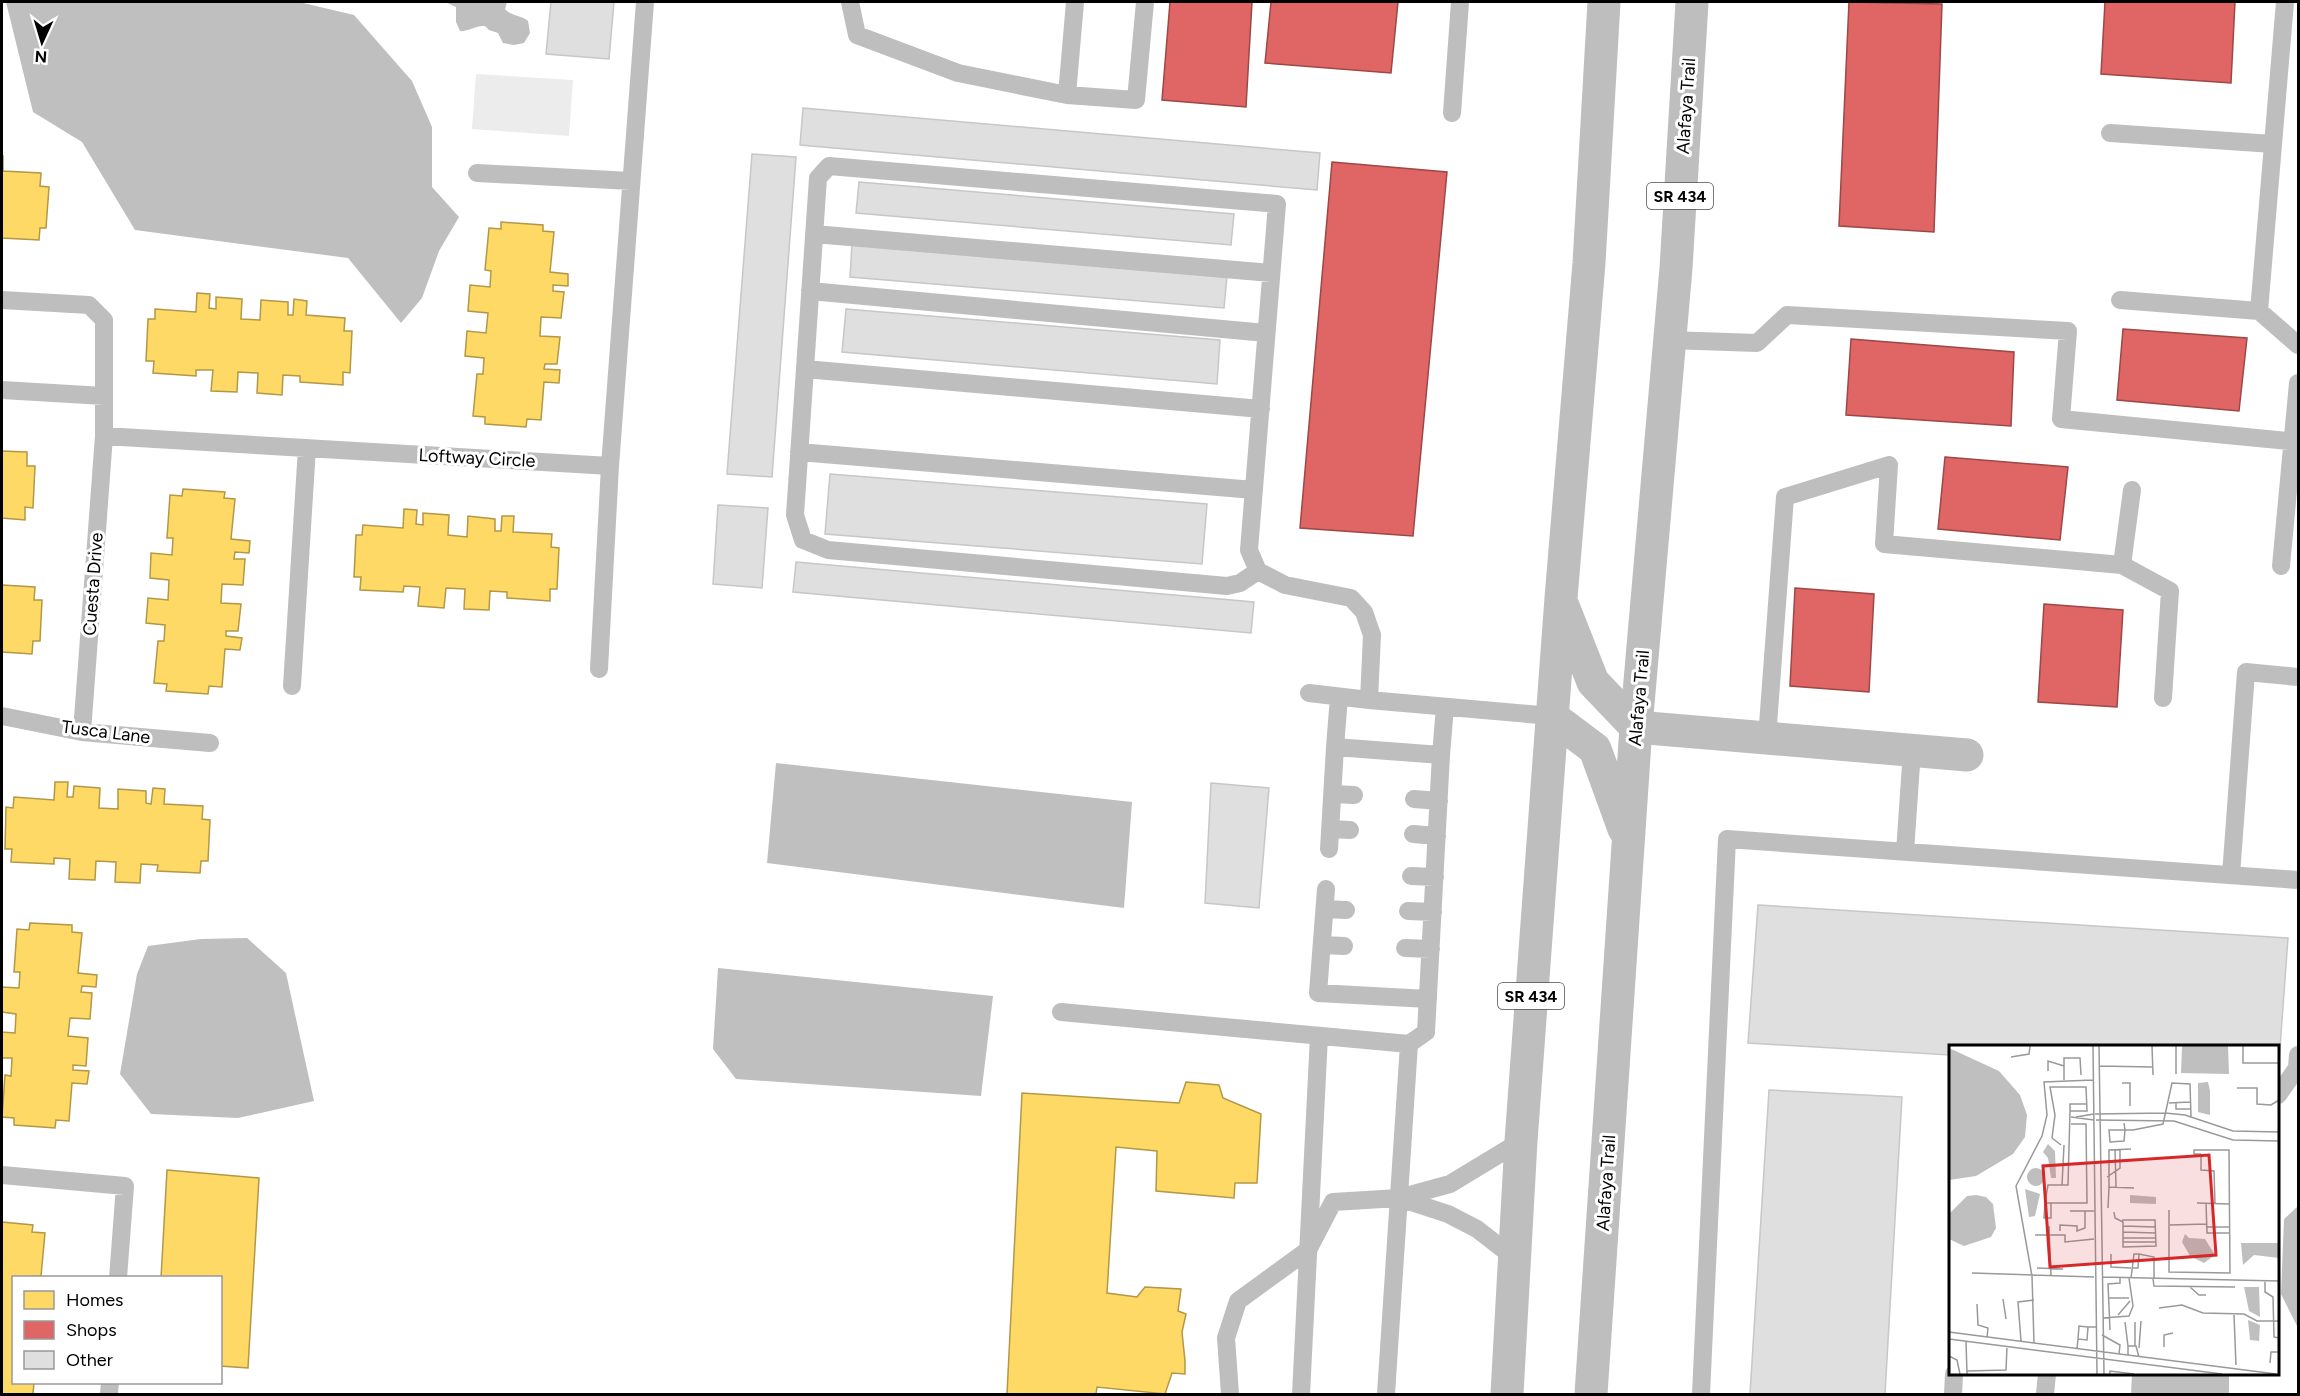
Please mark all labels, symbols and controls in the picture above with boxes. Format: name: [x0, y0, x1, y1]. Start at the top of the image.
north arrow: [12, 12, 72, 72]
text: N: [34, 47, 48, 66]
street label: Alafaya Trail: [1672, 57, 1700, 155]
road number: SR 434: [1647, 183, 1713, 209]
street label: Loftway Circle: [418, 444, 536, 472]
street label: Cuesta Drive: [78, 532, 108, 636]
street label: Alafaya Trail: [1624, 649, 1654, 747]
street label: Tusca Lane: [60, 716, 152, 748]
road number: SR 434: [1498, 983, 1564, 1009]
inset map: [1949, 1045, 2279, 1375]
street label: Alafaya Trail: [1592, 1134, 1620, 1232]
legend: [12, 1276, 222, 1384]
text: Homes: [66, 1289, 124, 1311]
text: Shops: [66, 1319, 117, 1341]
text: Other: [66, 1349, 113, 1371]

